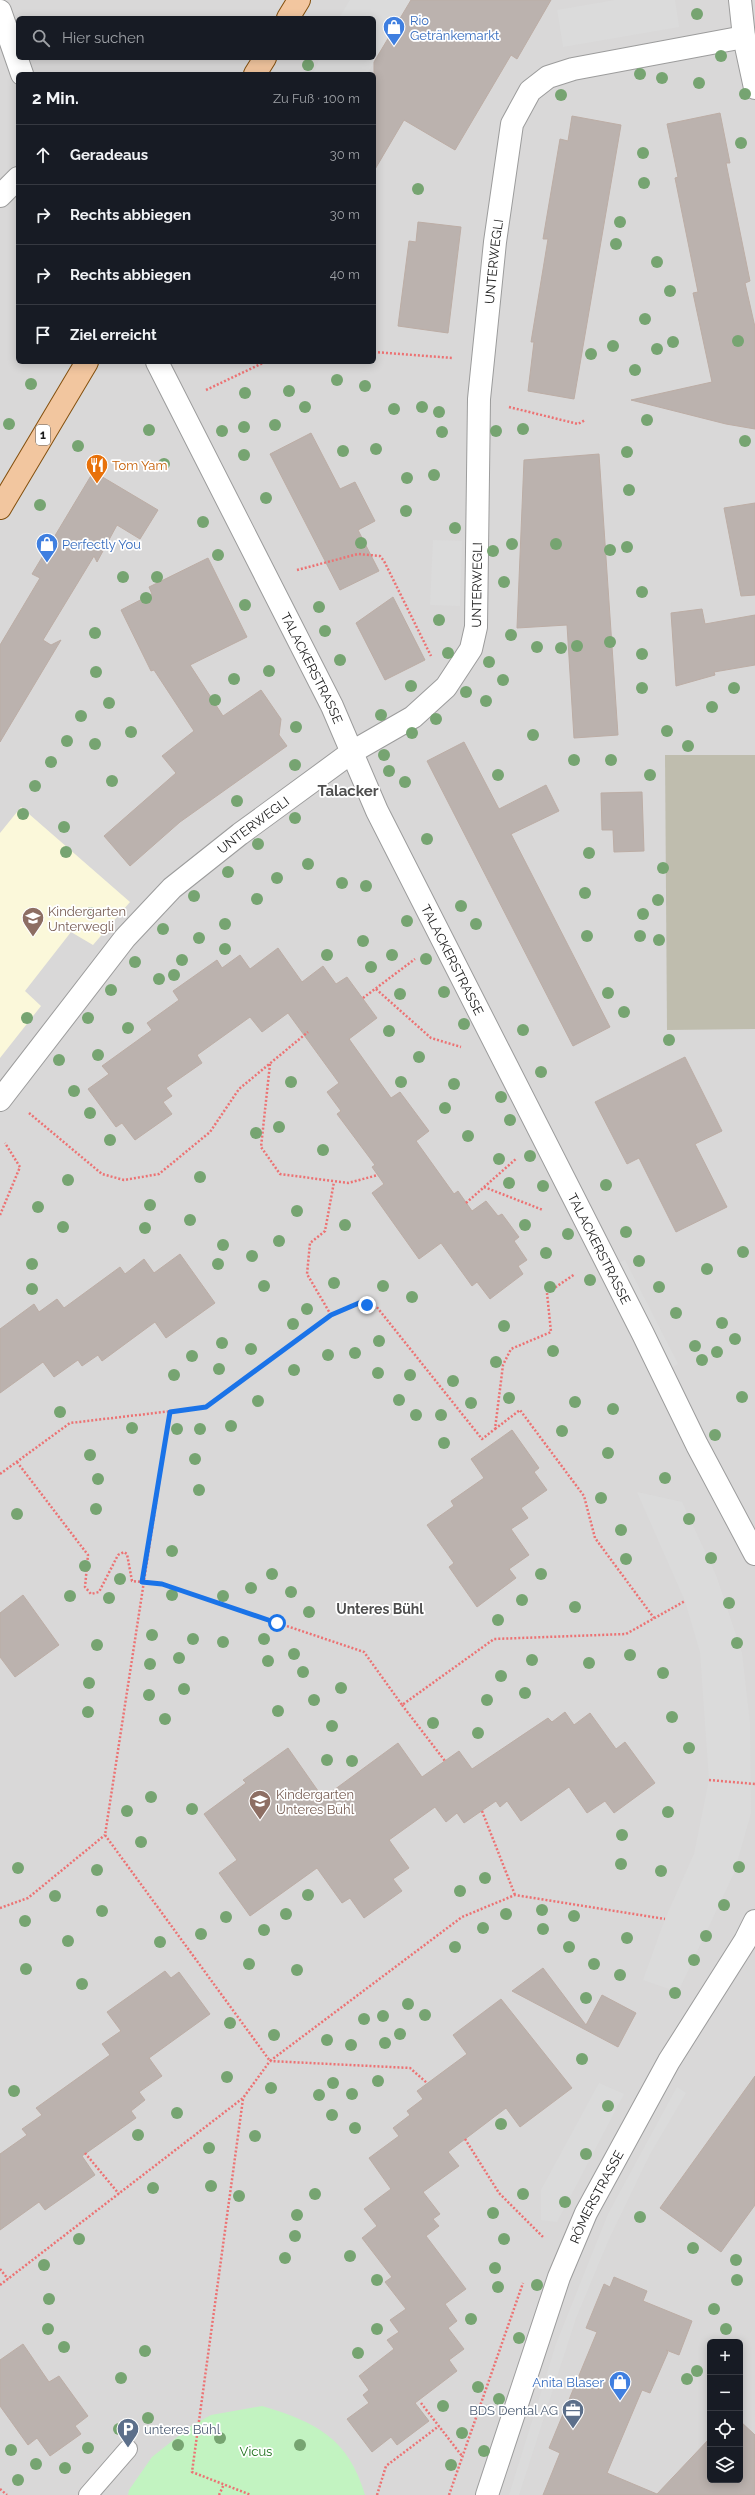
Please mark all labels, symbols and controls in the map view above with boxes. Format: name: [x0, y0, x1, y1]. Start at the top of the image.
place label: Rio Getränkemarkt: [410, 13, 500, 43]
shop icon: Rio Getränkemarkt: [381, 14, 407, 47]
search box: [16, 16, 376, 60]
icon: search: [30, 27, 52, 49]
text: Hier suchen: [62, 29, 145, 47]
text: 2 Min.: [32, 88, 79, 108]
text: Zu Fuß · 100 m: [273, 91, 360, 106]
icon: ahead: [32, 144, 54, 166]
text: Geradeaus: [70, 146, 148, 164]
text: 30 m: [330, 147, 360, 162]
icon: right: [32, 204, 54, 226]
text: Rechts abbiegen: [70, 206, 191, 224]
text: 30 m: [330, 207, 360, 222]
street label: UNTERWEGLI: [482, 218, 506, 305]
icon: right: [32, 264, 54, 286]
text: Rechts abbiegen: [70, 266, 191, 284]
text: 40 m: [330, 267, 360, 282]
icon: arrive: [32, 324, 54, 346]
text: Ziel erreicht: [70, 326, 157, 344]
road number: 1: [36, 425, 50, 445]
restaurant icon: Tom Yam: [84, 452, 110, 485]
place label: Tom Yam: [112, 458, 167, 473]
shop icon: Perfectly You: [34, 531, 60, 564]
place label: Perfectly You: [62, 537, 141, 552]
street label: UNTERWEGLI: [469, 542, 485, 628]
street label: TALACKERSTRASSE: [278, 610, 346, 726]
district label: Talacker: [317, 782, 379, 800]
street label: UNTERWEGLI: [215, 794, 292, 857]
street label: TALACKERSTRASSE: [418, 902, 487, 1018]
place label: Kindergarten Unterwegli: [48, 904, 126, 934]
school or university icon: Kindergarten Unterwegli: [20, 905, 46, 938]
street label: TALACKERSTRASSE: [565, 1191, 633, 1307]
route end: [358, 1296, 376, 1314]
district label: Unteres Bühl: [336, 1601, 424, 1617]
route start: [268, 1614, 286, 1632]
place label: Kindergarten Unteres Bühl: [276, 1787, 355, 1817]
school or university icon: Kindergarten Unteres Bühl: [247, 1788, 273, 1821]
street label: RÖMERSTRASSE: [567, 2148, 627, 2246]
map controls: [707, 2339, 743, 2483]
button: +: [707, 2339, 743, 2375]
shop icon: Anita Blaser: [607, 2369, 633, 2402]
place label: Anita Blaser: [532, 2375, 604, 2390]
button: −: [707, 2375, 743, 2411]
office icon: BDS Dental AG: [560, 2397, 586, 2430]
place label: BDS Dental AG: [469, 2403, 558, 2418]
button: locate: [707, 2411, 743, 2447]
parking icon: unteres Bühl: [115, 2416, 141, 2449]
place label: unteres Bühl: [144, 2422, 221, 2437]
park label: Vicus: [240, 2444, 272, 2459]
button: layers: [707, 2447, 743, 2483]

